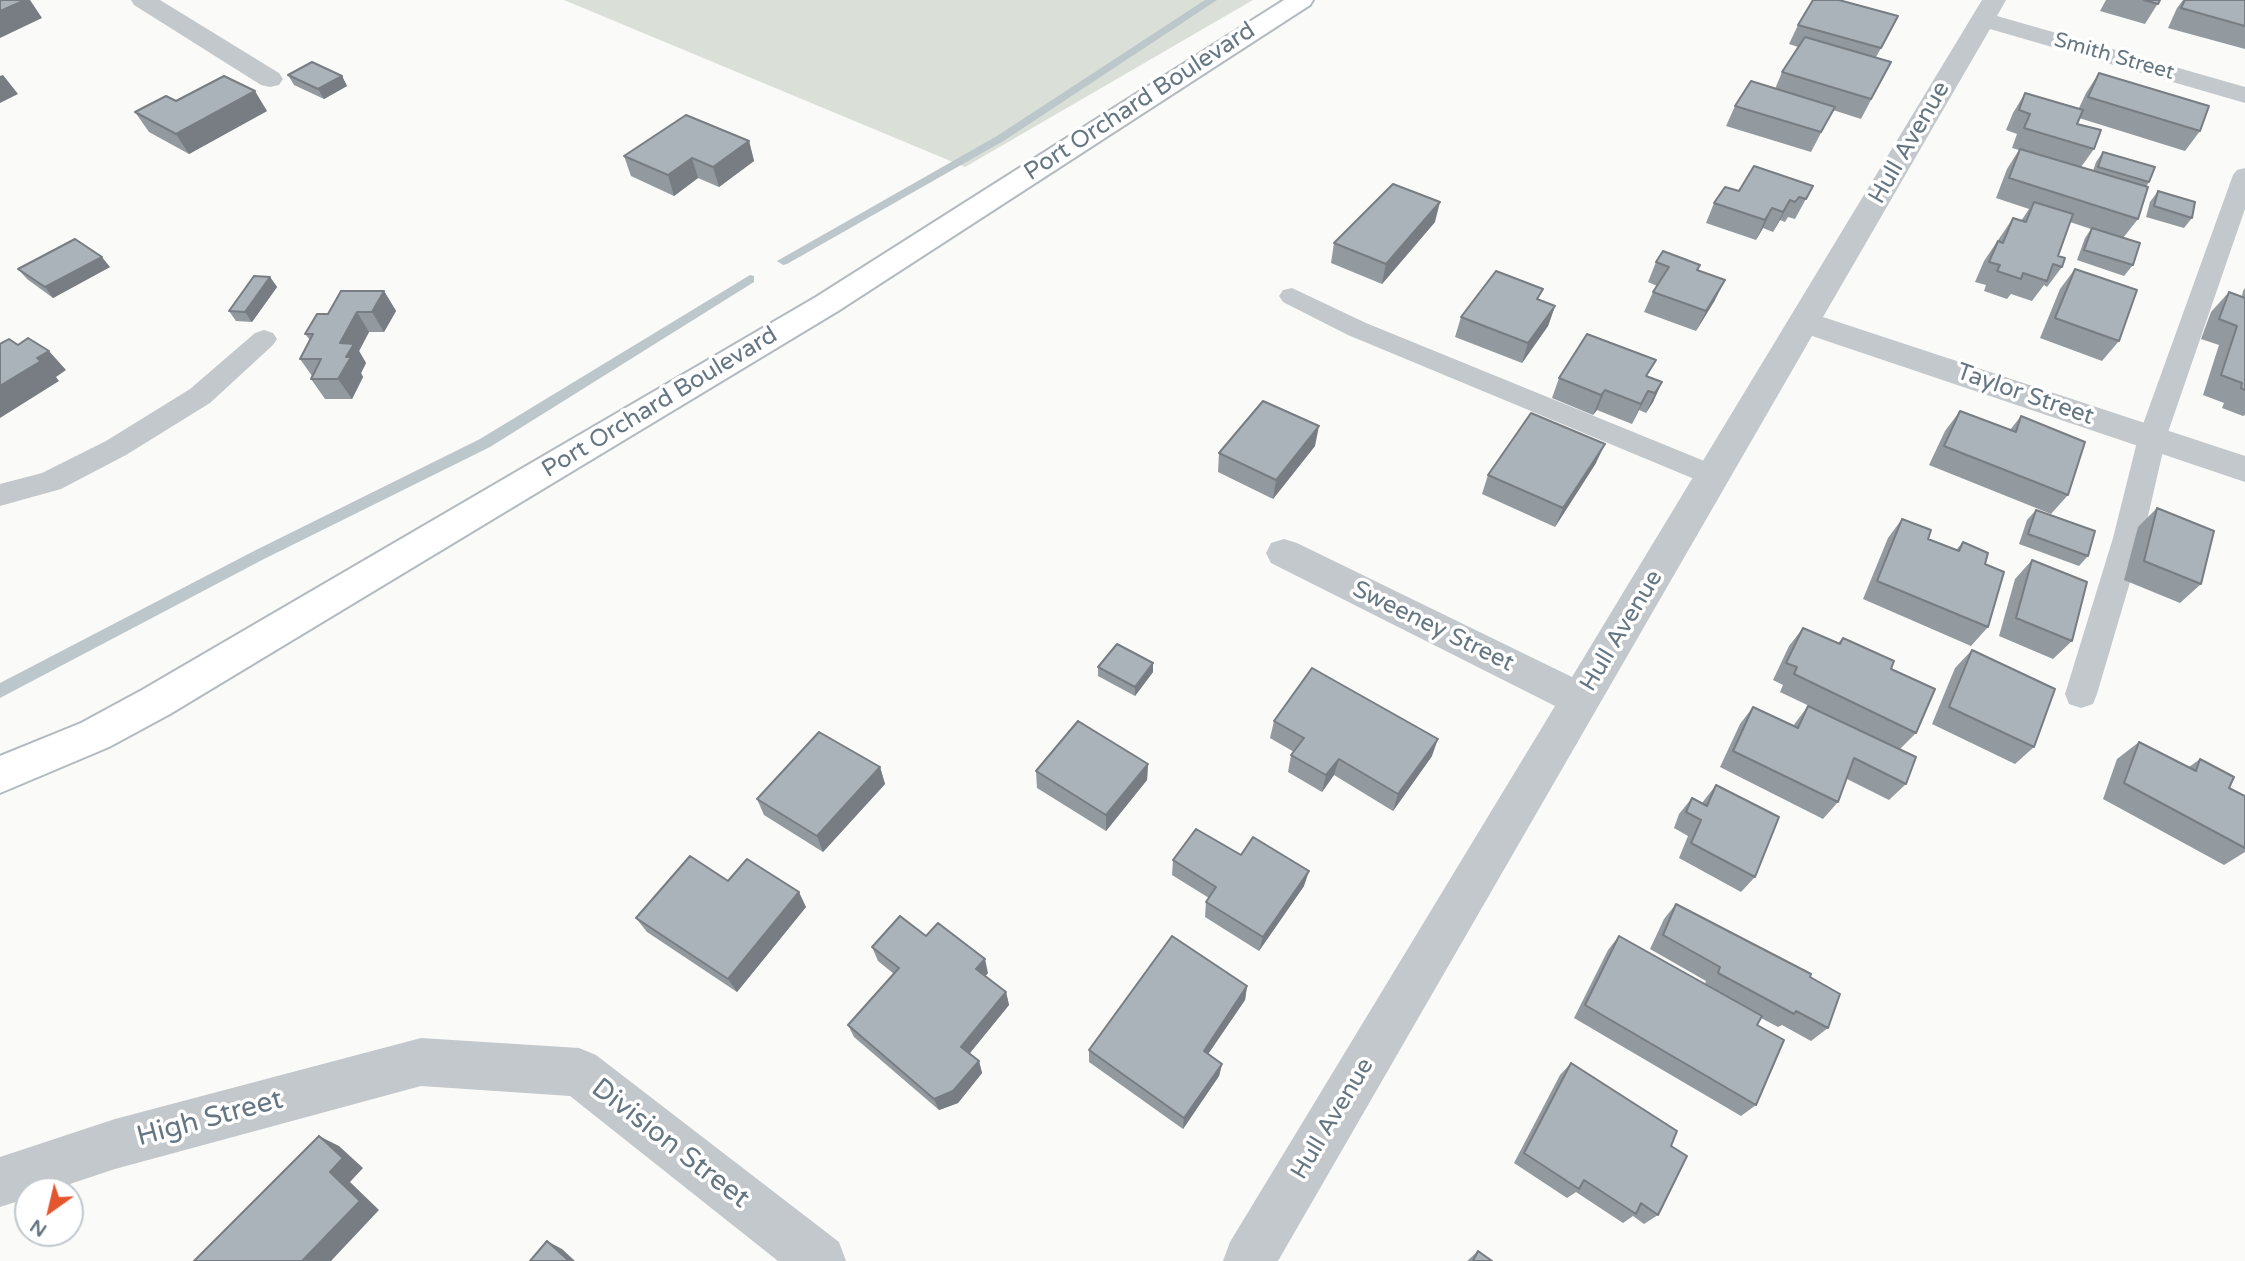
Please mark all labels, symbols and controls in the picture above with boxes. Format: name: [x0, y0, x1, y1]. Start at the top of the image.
street label: Port Orchard Boulevard: [1019, 17, 1261, 187]
street label: Smith Street: [2051, 28, 2177, 86]
street label: Hull Avenue: [1863, 77, 1957, 209]
street label: Port Orchard Boulevard: [537, 321, 783, 485]
street label: Taylor Street: [1952, 358, 2098, 432]
street label: Hull Avenue: [1575, 565, 1669, 697]
street label: Sweeney Street: [1348, 576, 1518, 678]
street label: Hull Avenue: [1286, 1053, 1380, 1185]
street label: Division Street: [584, 1072, 756, 1216]
street label: High Street: [133, 1083, 287, 1155]
north arrow: [14, 1177, 84, 1247]
text: N: [26, 1214, 51, 1241]

